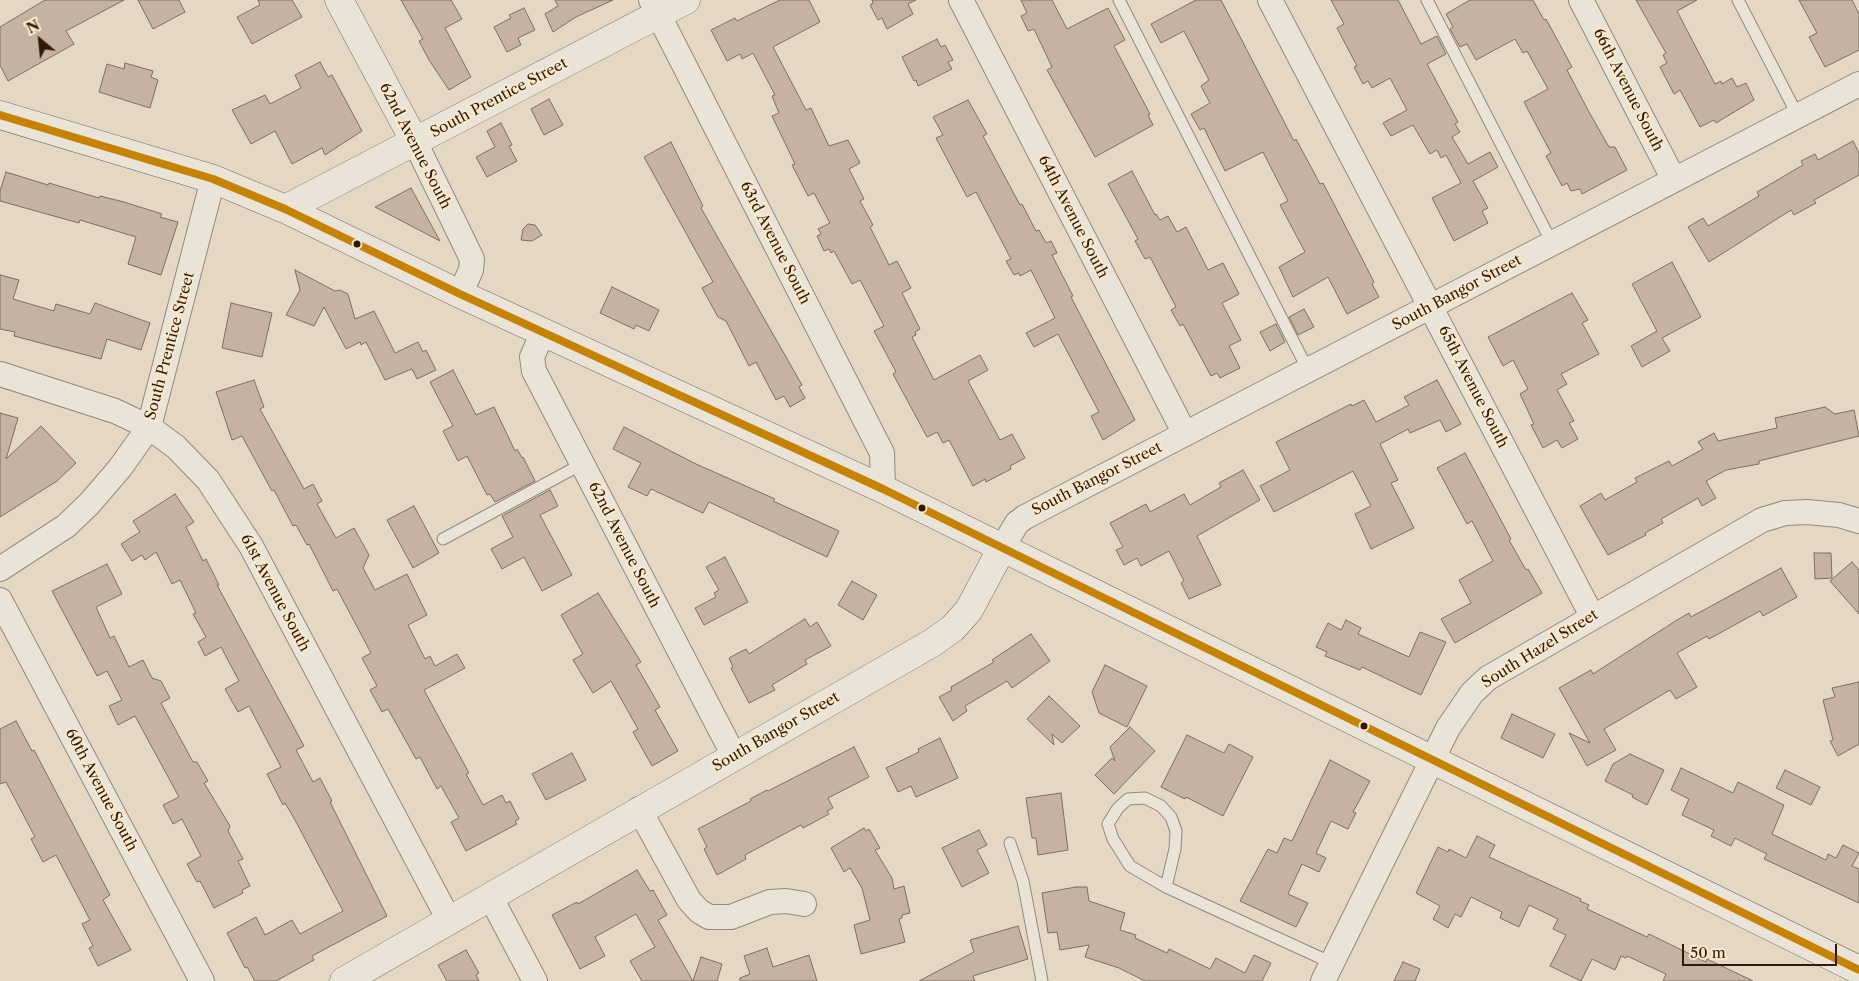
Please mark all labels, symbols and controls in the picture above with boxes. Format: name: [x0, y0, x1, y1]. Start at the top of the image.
north arrow: [15, 15, 65, 65]
text: N: [23, 16, 43, 38]
street label: 66th Avenue South: [1589, 25, 1667, 155]
street label: South Prentice Street: [427, 54, 571, 142]
street label: 62nd Avenue South: [375, 80, 455, 212]
street label: 64th Avenue South: [1034, 153, 1112, 281]
street label: 63rd Avenue South: [736, 178, 814, 308]
unlabelled marker: [352, 239, 362, 249]
street label: South Bangor Street: [1389, 251, 1525, 335]
street label: South Prentice Street: [142, 270, 198, 422]
street label: 65th Avenue South: [1434, 323, 1512, 451]
street label: South Bangor Street: [1029, 438, 1165, 520]
street label: 62nd Avenue South: [584, 479, 664, 611]
unlabelled marker: [917, 503, 927, 513]
street label: 61st Avenue South: [236, 531, 314, 655]
street label: South Hazel Street: [1478, 606, 1602, 692]
street label: South Bangor Street: [709, 688, 843, 776]
unlabelled marker: [1359, 721, 1369, 731]
street label: 60th Avenue South: [61, 726, 141, 854]
scale bar: [1684, 934, 1839, 966]
text: 50 m: [1690, 943, 1726, 962]

